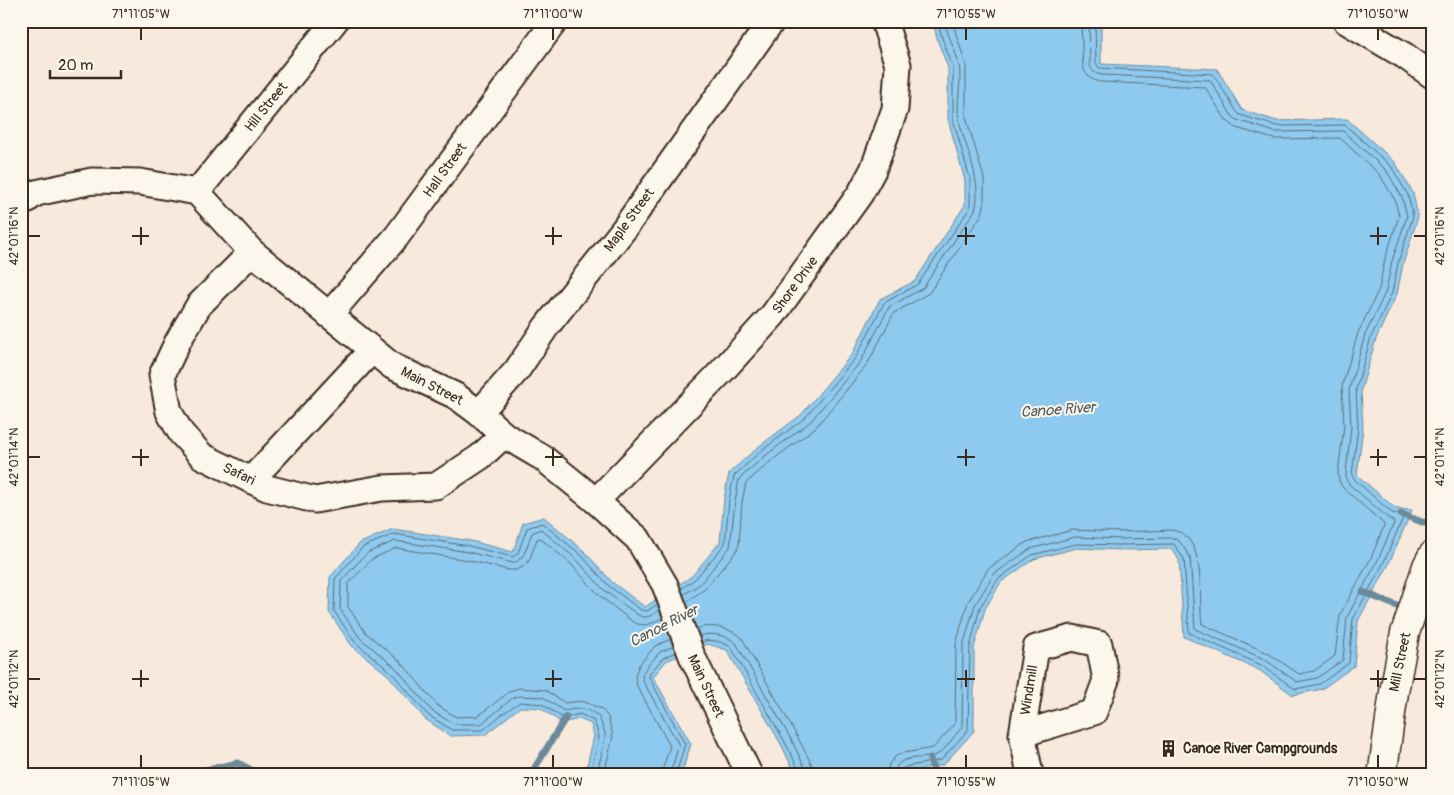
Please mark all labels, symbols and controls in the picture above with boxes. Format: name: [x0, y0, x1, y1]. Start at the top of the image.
text: 71°11'05"W: [112, 7, 170, 22]
text: 71°11'00"W: [523, 7, 583, 22]
text: 71°10'55"W: [936, 7, 996, 22]
text: 71°10'50"W: [1347, 7, 1409, 22]
scale bar: [50, 48, 121, 80]
text: 20 m: [58, 56, 93, 75]
street label: Hill Street: [241, 78, 291, 135]
street label: Hall Street: [420, 139, 471, 200]
street label: Maple Street: [600, 185, 658, 255]
text: 42°01'16"N: [7, 207, 22, 265]
text: 42°01'16"N: [1433, 207, 1448, 265]
street label: Shore Drive: [768, 253, 822, 317]
street label: Main Street: [398, 363, 466, 409]
water label: Canoe River: [1020, 398, 1097, 422]
text: 42°01'14"N: [7, 428, 22, 486]
text: 42°01'14"N: [1433, 428, 1448, 486]
street label: Safari: [220, 459, 258, 489]
water label: Canoe River: [626, 600, 703, 651]
street label: Mill Street: [1385, 630, 1415, 693]
text: 42°01'12"N: [7, 650, 22, 708]
text: 42°01'12"N: [1433, 650, 1448, 708]
street label: Main Street: [684, 652, 728, 721]
street label: Windmill: [1017, 664, 1041, 716]
building icon: Canoe River Campgrounds: [1159, 738, 1179, 758]
place label: Canoe River Campgrounds: [1183, 740, 1338, 757]
text: 71°11'05"W: [112, 775, 170, 790]
text: 71°11'00"W: [523, 775, 583, 790]
text: 71°10'55"W: [936, 775, 996, 790]
text: 71°10'50"W: [1347, 775, 1409, 790]

